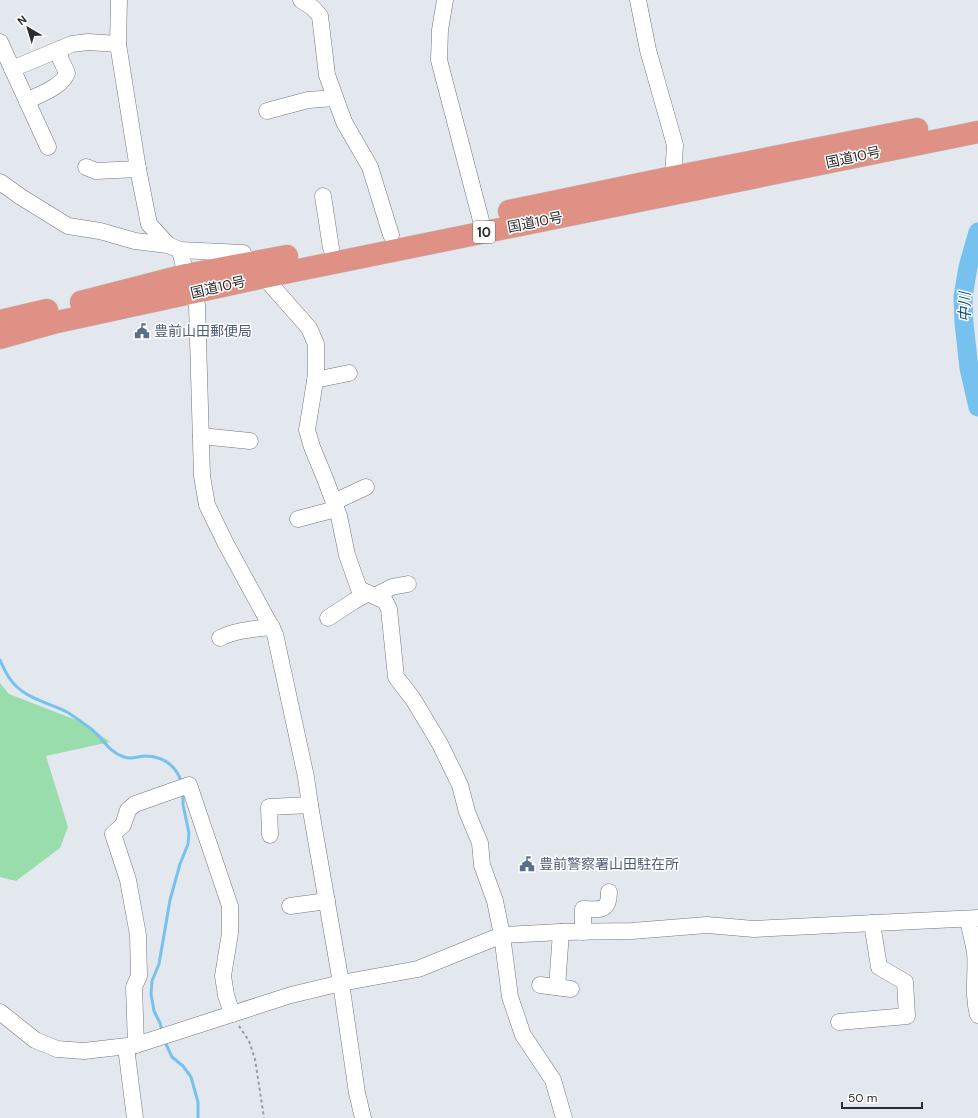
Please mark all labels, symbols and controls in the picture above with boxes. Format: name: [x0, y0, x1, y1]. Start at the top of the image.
north arrow: [8, 8, 48, 48]
text: N: [14, 12, 29, 28]
street label: 国道10号: [824, 142, 882, 172]
street label: 国道10号: [506, 208, 564, 236]
road number: 10: [473, 221, 495, 243]
street label: 国道10号: [189, 272, 247, 302]
water label: 中川: [955, 290, 975, 322]
public building icon: 豊前山田郵便局: [133, 322, 151, 340]
place label: 豊前山田郵便局: [154, 322, 252, 340]
public building icon: 豊前警察署山田駐在所: [518, 855, 536, 873]
place label: 豊前警察署山田駐在所: [539, 855, 679, 873]
scale bar: [842, 1084, 922, 1110]
text: 50 m: [848, 1090, 877, 1106]

